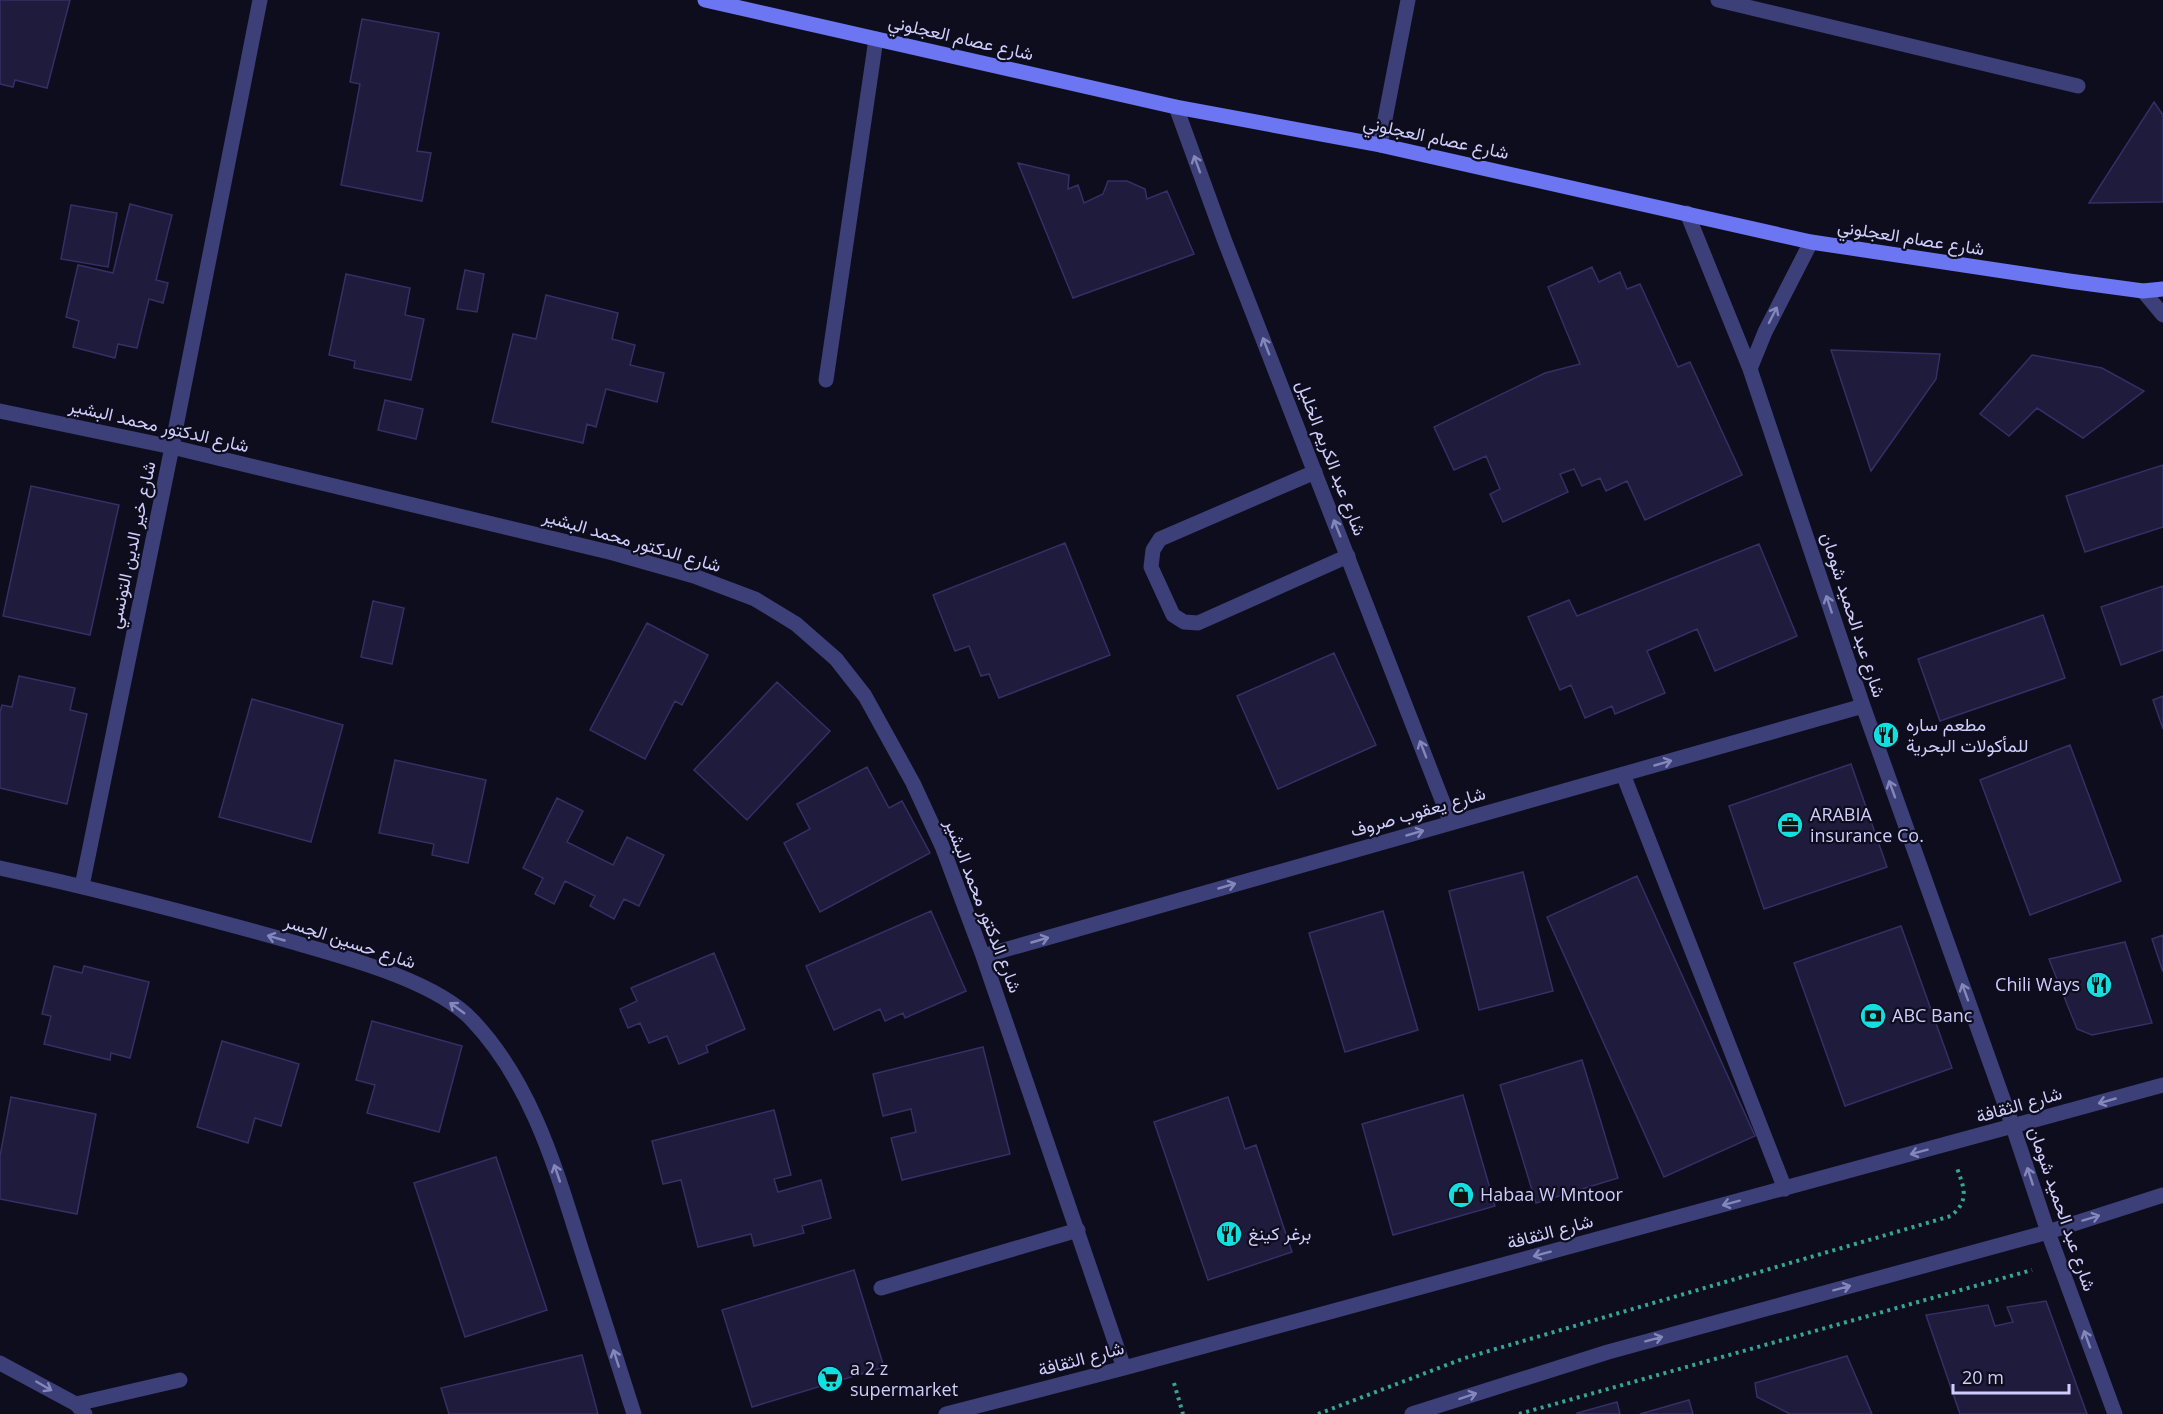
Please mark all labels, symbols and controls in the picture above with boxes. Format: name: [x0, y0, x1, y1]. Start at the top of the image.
street label: شارع عصام العجلوني: [885, 9, 1036, 69]
street label: شارع عصام العجلوني: [1360, 110, 1511, 168]
one-way arrow: [1190, 155, 1201, 174]
street label: شارع عصام العجلوني: [1835, 214, 1986, 264]
one-way arrow: [1768, 307, 1779, 325]
one-way arrow: [1260, 337, 1271, 356]
street label: شارع عبد الكريم الخليل: [1290, 377, 1373, 539]
street label: شارع الدكتور محمد البشير: [66, 392, 252, 458]
street label: شارع خير الدين التونسي: [102, 459, 164, 631]
street label: شارع الدكتور محمد البشير: [539, 503, 724, 578]
one-way arrow: [1331, 519, 1342, 538]
street label: شارع عبد الحميد شومان: [1815, 529, 1892, 701]
one-way arrow: [1822, 595, 1833, 614]
place label: مطعم ساره للمأكولات البحرية: [1906, 712, 2028, 757]
restaurant icon: مطعم ساره للمأكولات البحرية: [1871, 720, 1901, 750]
one-way arrow: [1416, 740, 1427, 759]
one-way arrow: [1653, 757, 1672, 768]
street label: شارع يعقوب صروف: [1347, 780, 1488, 843]
one-way arrow: [1886, 780, 1897, 799]
place label: ARABIA insurance Co.: [1810, 802, 1924, 847]
office icon: ARABIA insurance Co.: [1775, 810, 1805, 840]
street label: شارع الدكتور محمد البشير: [938, 814, 1028, 996]
one-way arrow: [1405, 827, 1424, 838]
one-way arrow: [1217, 880, 1236, 892]
street label: شارع حسين الجسر: [280, 908, 419, 975]
one-way arrow: [267, 932, 286, 943]
one-way arrow: [1030, 933, 1049, 945]
restaurant icon: Chili Ways: [2084, 970, 2114, 1000]
place label: Chili Ways: [1995, 972, 2080, 996]
one-way arrow: [1959, 983, 1970, 1002]
bank icon: ABC Banc: [1858, 1001, 1888, 1031]
one-way arrow: [450, 1002, 466, 1014]
place label: ABC Banc: [1892, 1003, 1973, 1027]
street label: شارع الثقافة: [1973, 1080, 2065, 1129]
one-way arrow: [2098, 1095, 2117, 1107]
street label: شارع عبد الحميد شومان: [2023, 1123, 2102, 1294]
one-way arrow: [1910, 1147, 1929, 1159]
one-way arrow: [550, 1164, 561, 1183]
one-way arrow: [2023, 1167, 2034, 1186]
shop icon: Habaa W Mntoor: [1446, 1180, 1476, 1210]
place label: Habaa W Mntoor: [1480, 1182, 1624, 1206]
one-way arrow: [1721, 1198, 1740, 1210]
street label: شارع الثقافة: [1504, 1208, 1596, 1255]
one-way arrow: [2081, 1212, 2100, 1223]
restaurant icon: برغر كينغ: [1214, 1219, 1244, 1249]
place label: برغر كينغ: [1248, 1221, 1311, 1246]
one-way arrow: [1533, 1249, 1552, 1261]
one-way arrow: [1832, 1282, 1851, 1293]
one-way arrow: [2081, 1331, 2092, 1349]
one-way arrow: [1644, 1333, 1663, 1344]
street label: شارع الثقافة: [1035, 1335, 1127, 1382]
one-way arrow: [610, 1349, 621, 1368]
place label: a 2 z supermarket: [850, 1356, 958, 1401]
scale bar: [1953, 1357, 2068, 1395]
supermarket icon: a 2 z supermarket: [815, 1364, 845, 1394]
text: 20 m: [1962, 1365, 2004, 1389]
one-way arrow: [35, 1380, 52, 1392]
one-way arrow: [1458, 1390, 1477, 1401]

